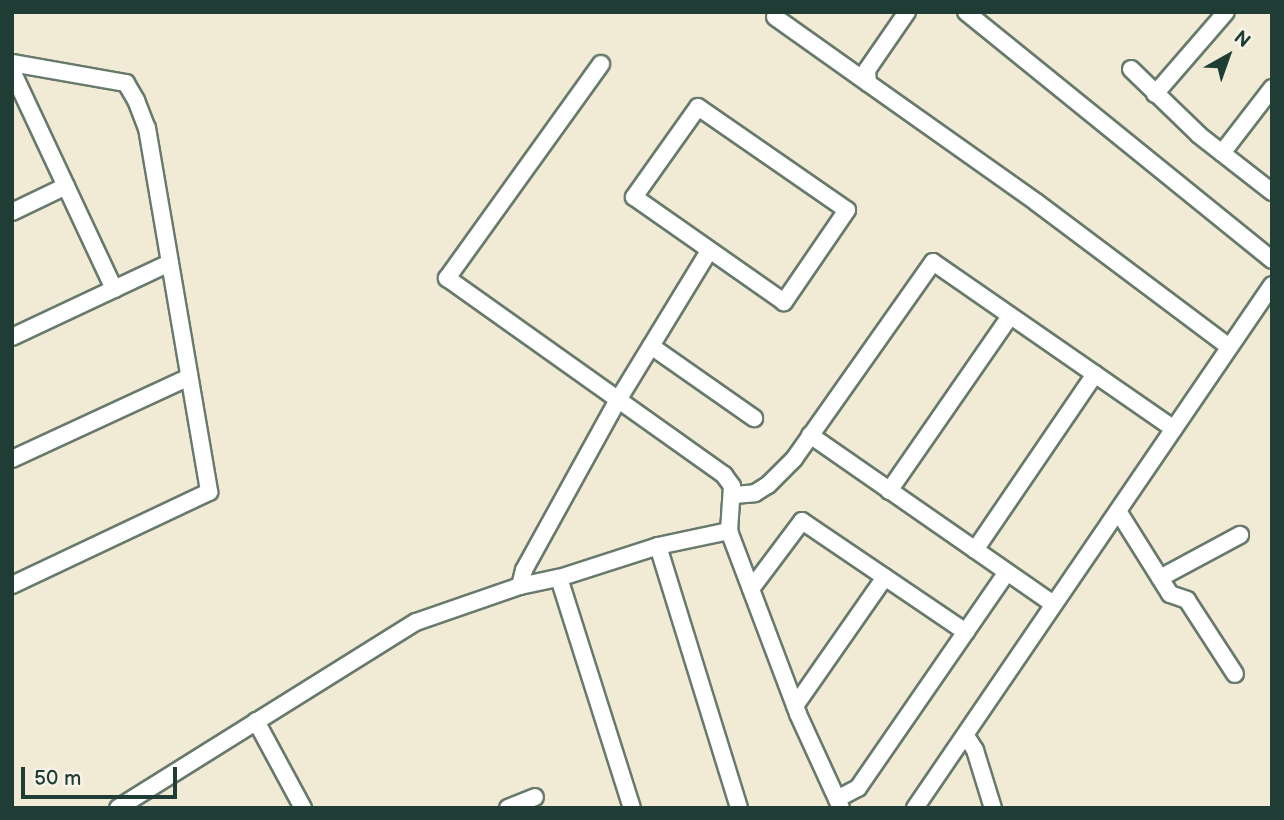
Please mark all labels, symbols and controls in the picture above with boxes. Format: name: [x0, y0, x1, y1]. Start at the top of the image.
north arrow: [1193, 21, 1263, 91]
text: N: [1229, 26, 1255, 53]
scale bar: [24, 754, 180, 798]
text: 50 m: [34, 766, 81, 791]

